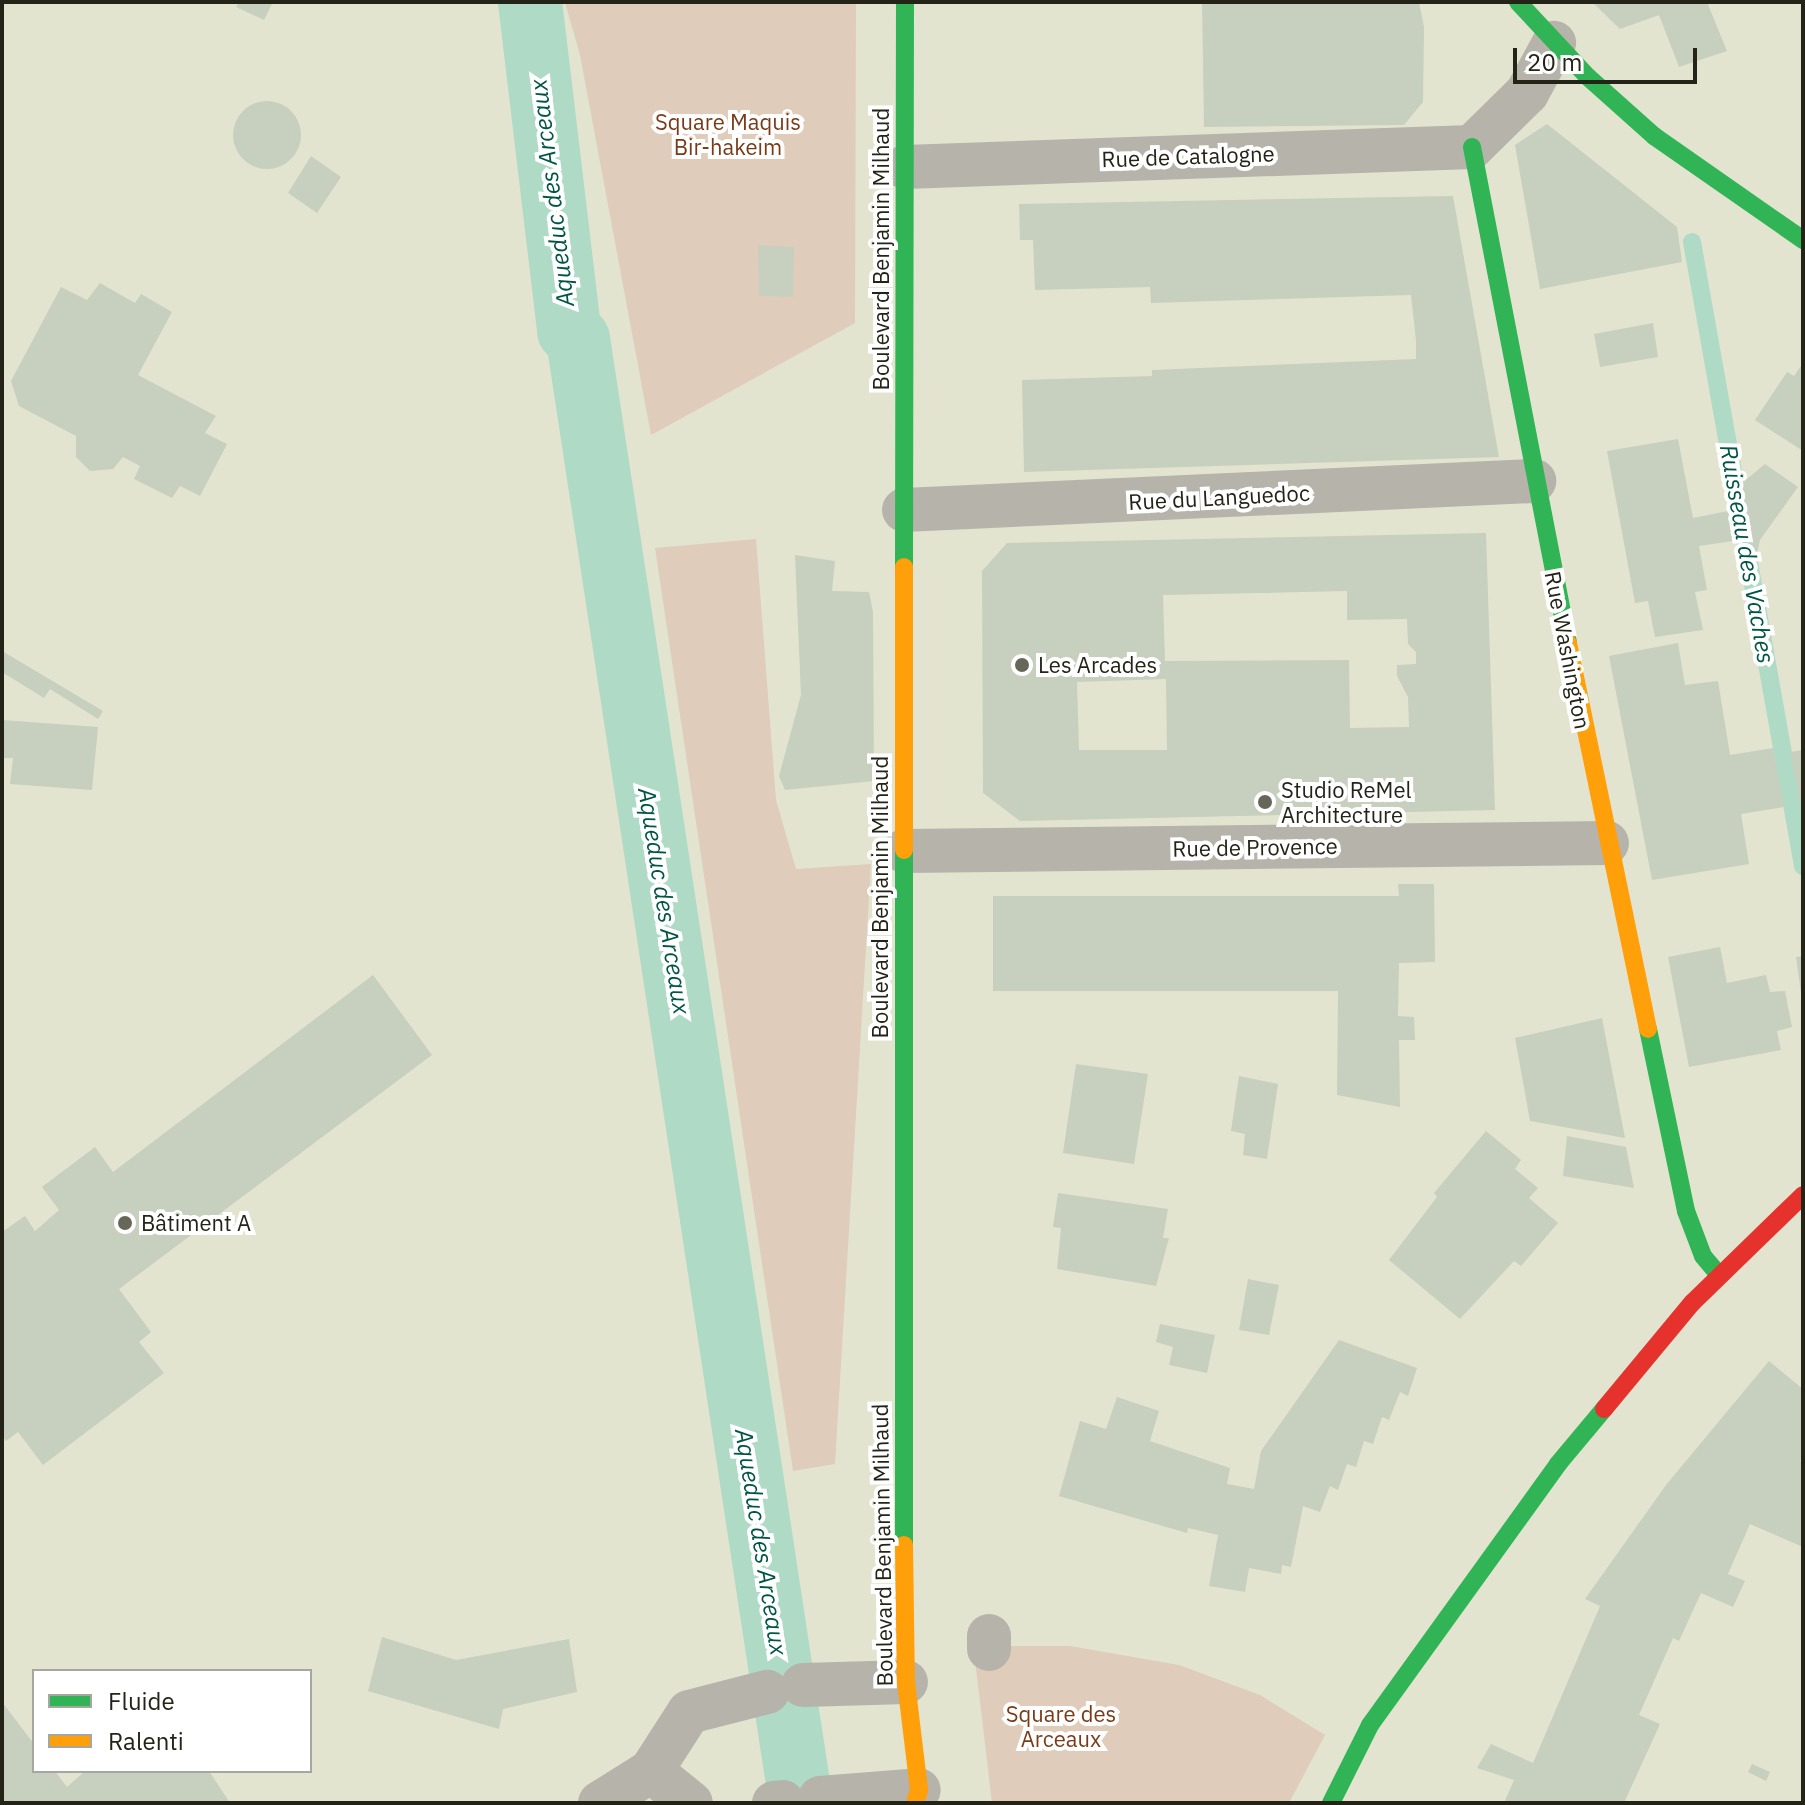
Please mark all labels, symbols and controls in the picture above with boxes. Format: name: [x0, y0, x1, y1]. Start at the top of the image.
scale bar: [1517, 32, 1701, 82]
text: 20 m: [1527, 46, 1582, 78]
water label: Aqueduc des Arceaux: [524, 78, 580, 308]
park label: Square Maquis Bir-hakeim: [655, 108, 801, 160]
street label: Boulevard Benjamin Milhaud: [868, 108, 894, 390]
street label: Rue de Catalogne: [1101, 140, 1275, 172]
water label: Ruisseau des Vaches: [1714, 442, 1780, 666]
street label: Rue du Languedoc: [1128, 479, 1310, 515]
street label: Rue Washington: [1540, 569, 1596, 731]
place label: Les Arcades: [1038, 652, 1157, 678]
marker: Les Arcades: [1013, 656, 1031, 674]
street label: Boulevard Benjamin Milhaud: [867, 756, 893, 1038]
place label: Studio ReMel Architecture: [1281, 776, 1412, 828]
water label: Aqueduc des Arceaux: [632, 786, 696, 1016]
marker: Studio ReMel Architecture: [1256, 793, 1274, 811]
street label: Rue de Provence: [1172, 832, 1338, 862]
place label: Bâtiment A: [141, 1210, 251, 1236]
marker: Bâtiment A: [116, 1214, 134, 1232]
street label: Boulevard Benjamin Milhaud: [866, 1403, 898, 1687]
water label: Aqueduc des Arceaux: [729, 1427, 793, 1657]
legend: [32, 1669, 312, 1773]
text: Fluide: [108, 1685, 175, 1717]
park label: Square des Arceaux: [1006, 1700, 1116, 1752]
text: Ralenti: [108, 1725, 184, 1757]

